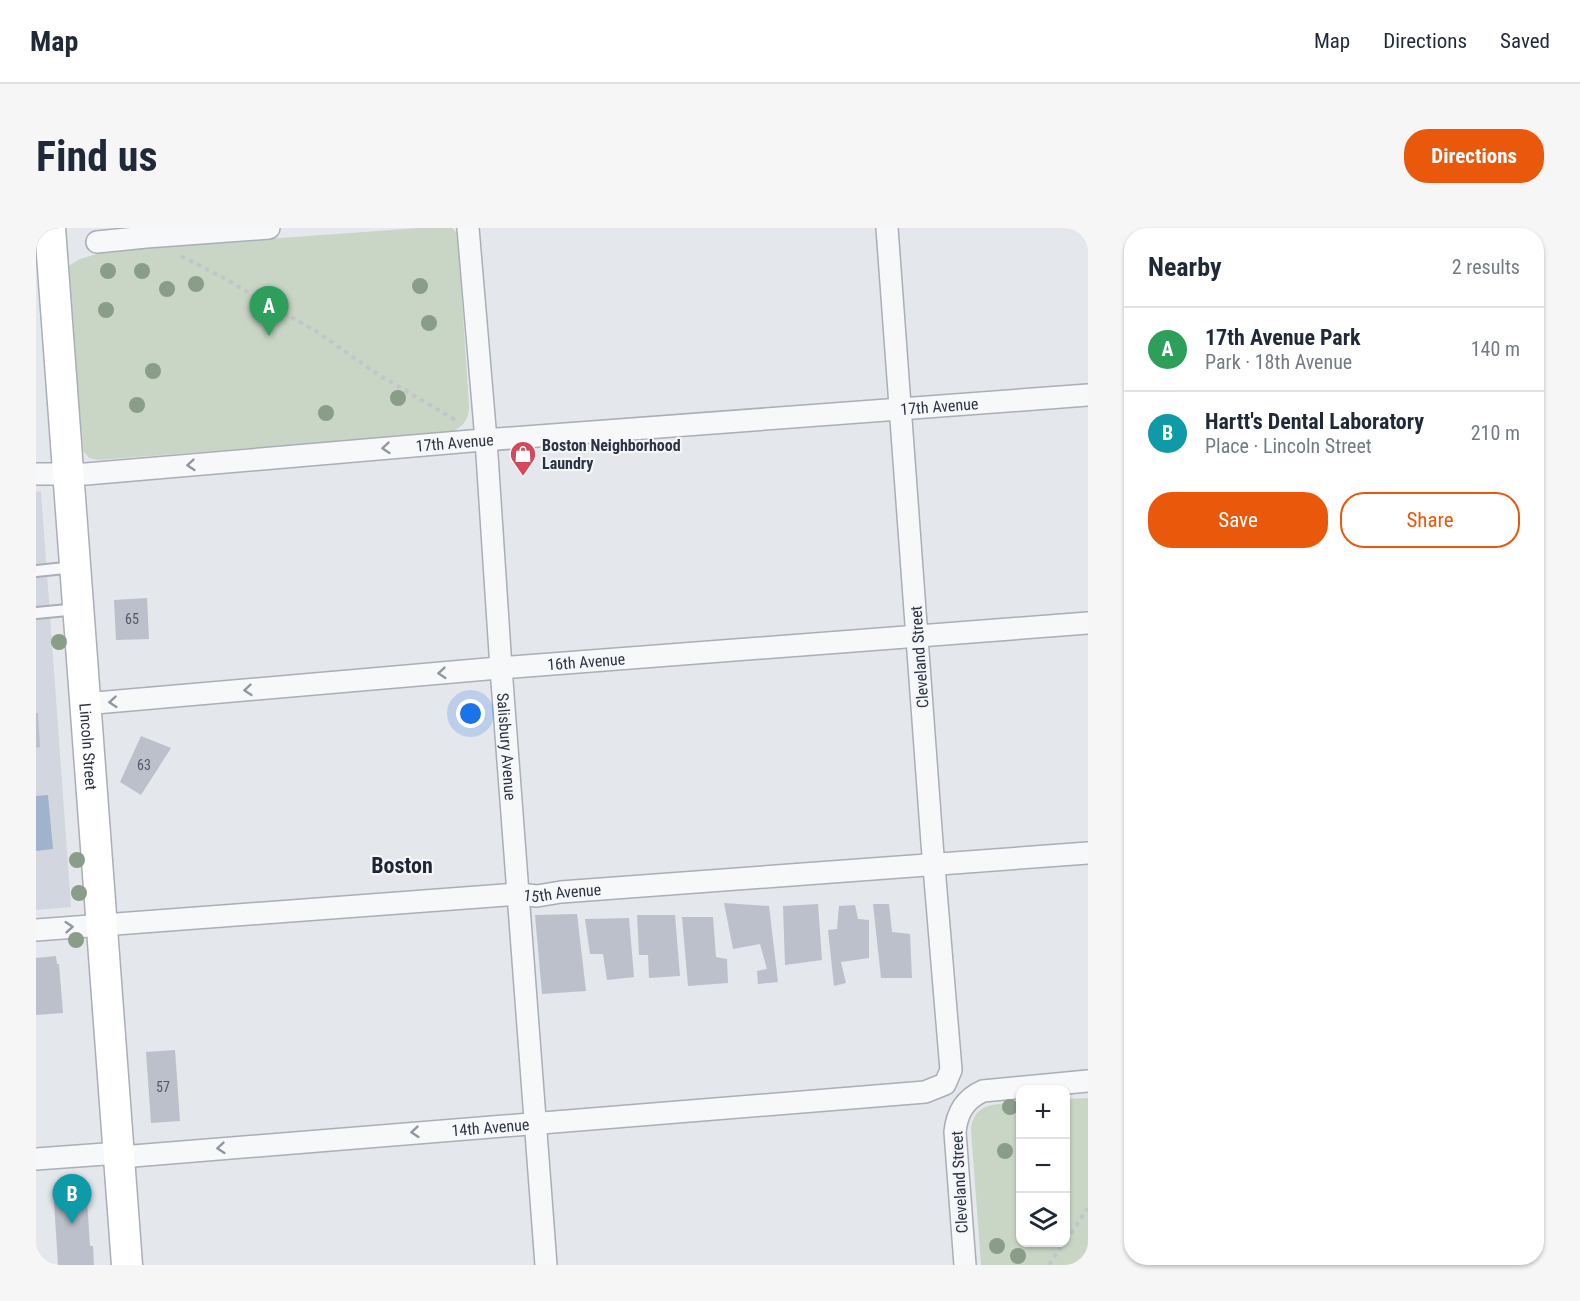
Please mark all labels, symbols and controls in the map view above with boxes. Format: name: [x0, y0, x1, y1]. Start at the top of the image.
text: Map: [30, 25, 78, 58]
text: Map: [1314, 29, 1350, 53]
text: Directions: [1383, 29, 1467, 53]
text: Saved: [1500, 29, 1550, 53]
button: Directions: [1404, 129, 1544, 183]
text: Find us: [36, 132, 157, 181]
text: Nearby: [1148, 252, 1222, 282]
text: 2 results: [1452, 255, 1520, 279]
pin: A: [250, 286, 288, 336]
text: 17th Avenue Park: [1205, 325, 1361, 350]
text: A: [1162, 337, 1173, 361]
text: 140 m: [1471, 337, 1520, 361]
text: Park · 18th Avenue: [1205, 350, 1352, 374]
street label: 17th Avenue: [900, 394, 979, 419]
text: Hartt's Dental Laboratory: [1205, 409, 1424, 434]
text: B: [1162, 421, 1173, 445]
text: 210 m: [1471, 421, 1520, 445]
street label: 17th Avenue: [415, 430, 494, 456]
text: Place · Lincoln Street: [1205, 434, 1372, 458]
place label: Boston Neighborhood Laundry: [542, 436, 681, 473]
shop icon: Boston Neighborhood Laundry: [508, 439, 538, 477]
one-way arrow: [381, 441, 390, 454]
one-way arrow: [187, 458, 196, 471]
button: Save: [1148, 492, 1328, 548]
button: Share: [1340, 492, 1520, 548]
street label: Cleveland Street: [906, 605, 933, 709]
house number: 65: [125, 611, 139, 627]
street label: 16th Avenue: [547, 649, 626, 674]
one-way arrow: [438, 666, 447, 679]
one-way arrow: [244, 683, 253, 696]
street label: Salisbury Avenue: [493, 692, 520, 801]
one-way arrow: [108, 695, 117, 708]
your location: [456, 699, 485, 728]
street label: Lincoln Street: [75, 703, 101, 791]
house number: 63: [137, 757, 151, 773]
district label: Boston: [371, 853, 433, 878]
street label: 15th Avenue: [523, 880, 602, 906]
one-way arrow: [64, 921, 73, 934]
house number: 57: [156, 1079, 170, 1095]
map controls: [1016, 1085, 1070, 1247]
button: +: [1016, 1085, 1070, 1139]
street label: 14th Avenue: [451, 1115, 530, 1140]
one-way arrow: [411, 1125, 420, 1138]
street label: Cleveland Street: [947, 1130, 972, 1234]
button: −: [1016, 1139, 1070, 1193]
one-way arrow: [216, 1142, 225, 1155]
pin: B: [52, 1174, 92, 1224]
button: layers: [1016, 1193, 1070, 1247]

